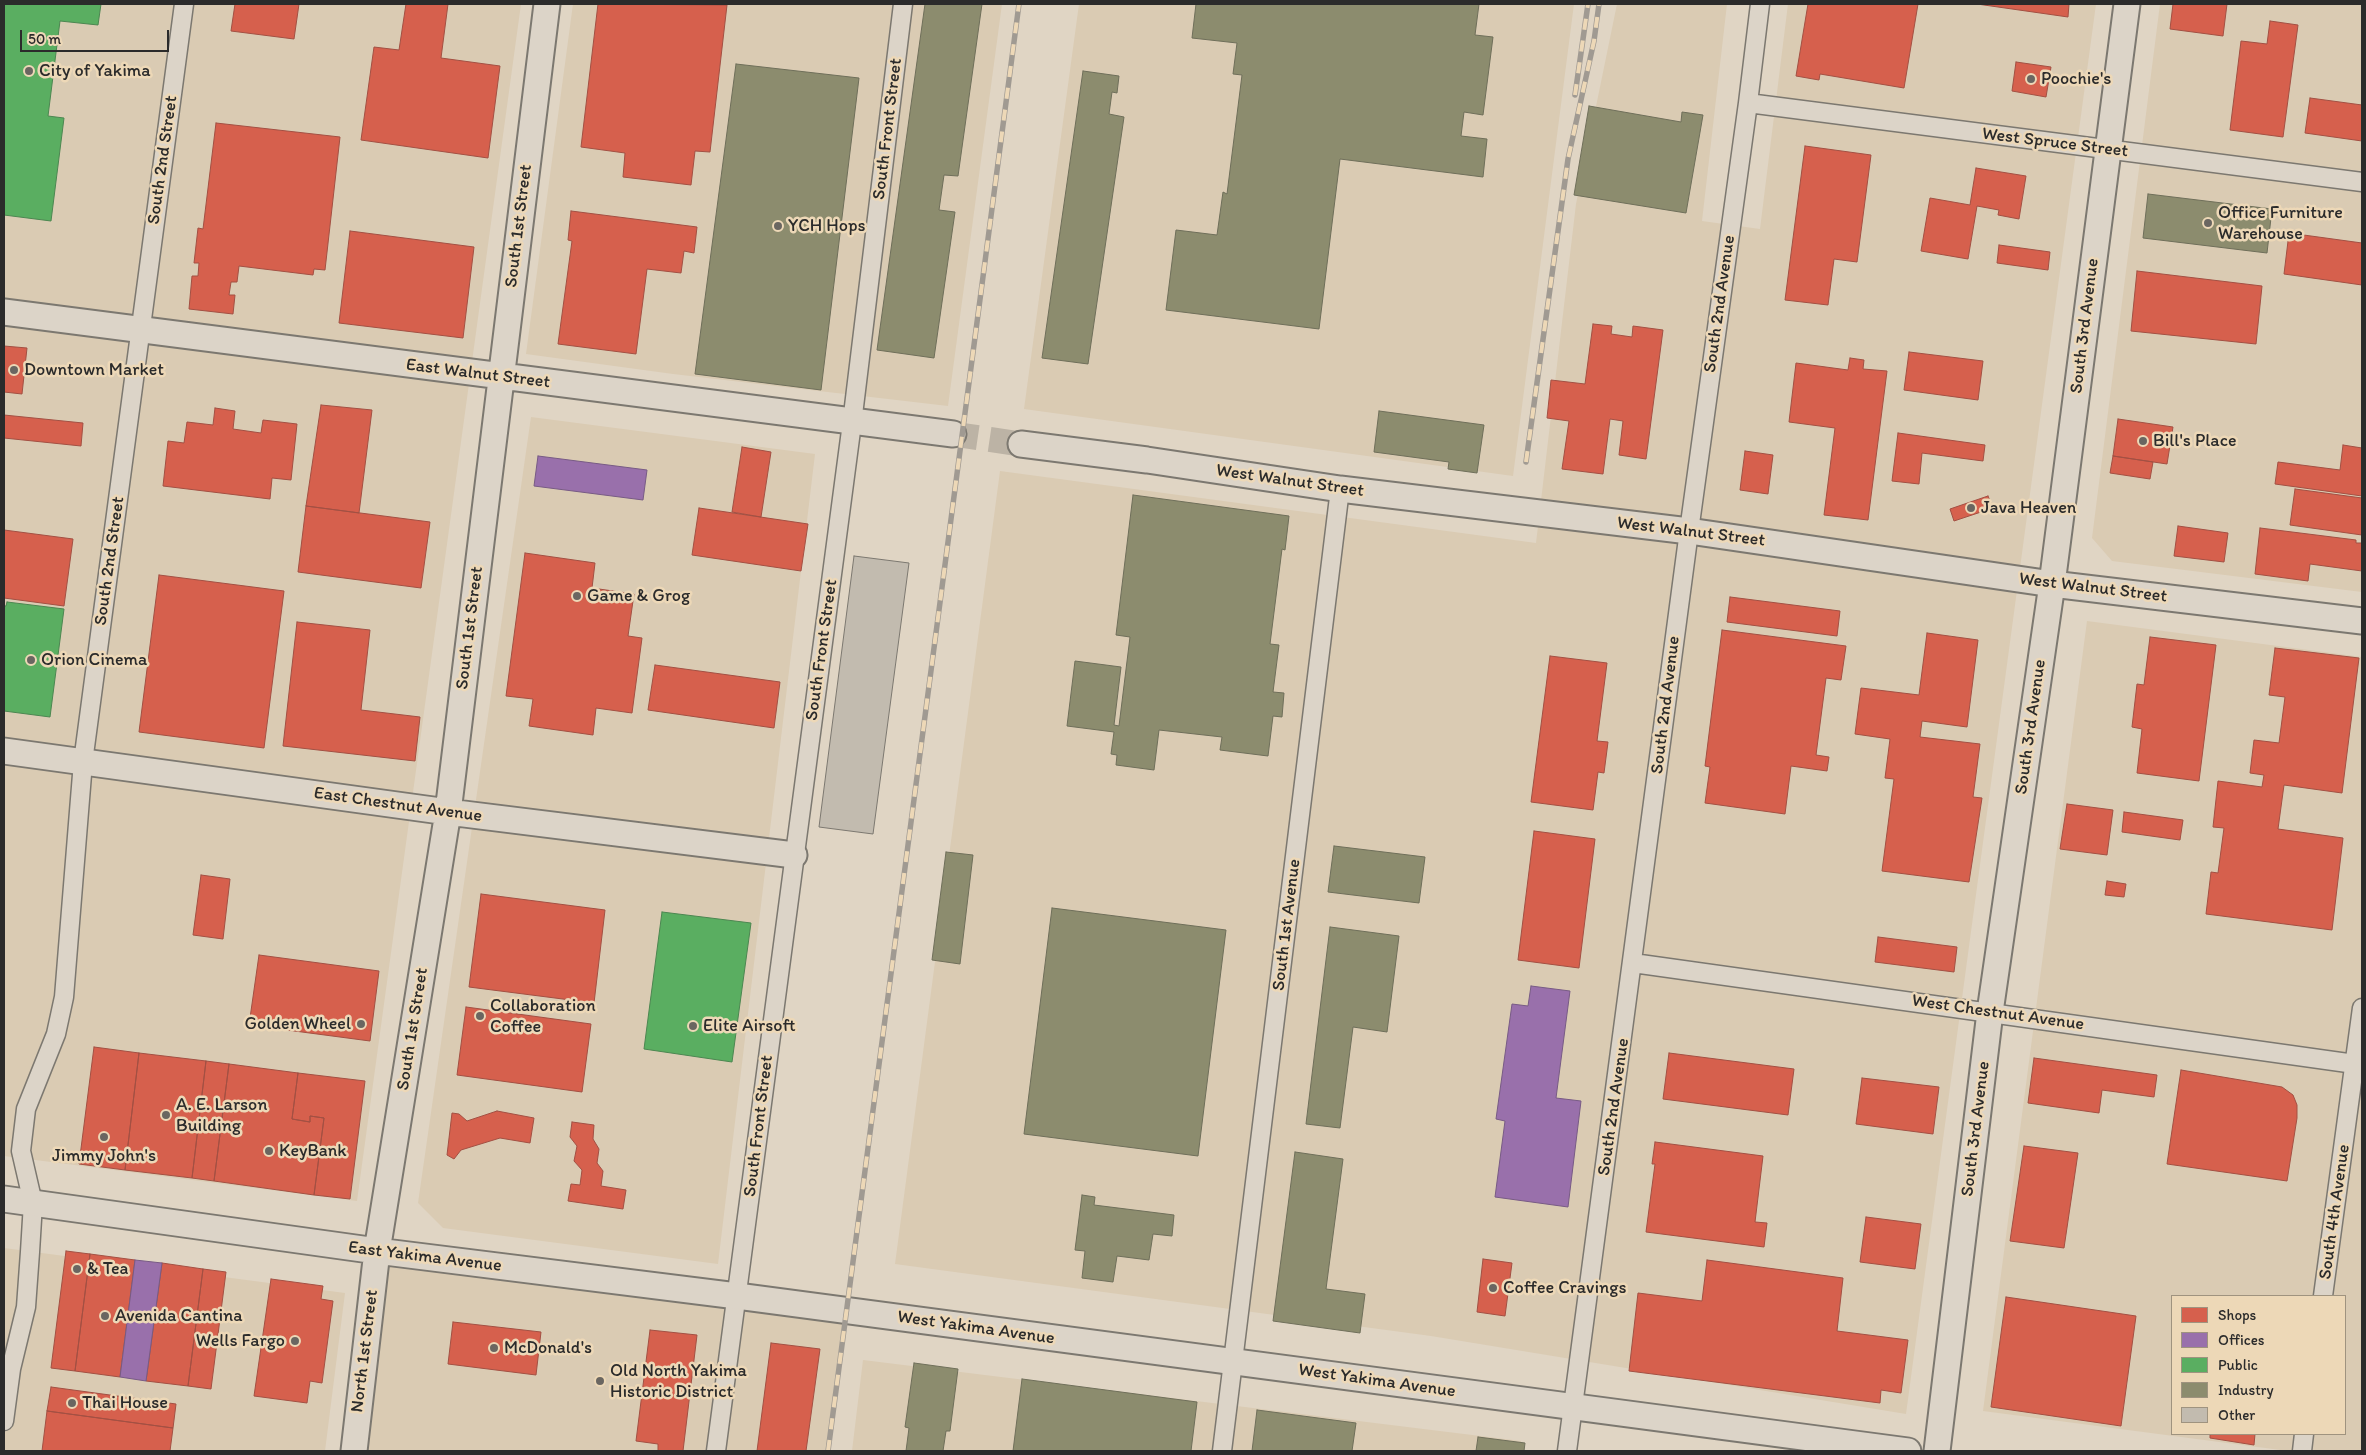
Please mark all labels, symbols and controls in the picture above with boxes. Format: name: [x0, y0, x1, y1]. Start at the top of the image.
scale bar: [22, 20, 171, 52]
text: 50 m: [28, 30, 61, 48]
street label: South Front Street: [869, 57, 907, 201]
place label: City of Yakima: [39, 60, 151, 82]
marker: City of Yakima: [23, 65, 35, 77]
place label: Poochie's: [2041, 68, 2111, 90]
marker: Poochie's: [2025, 73, 2037, 85]
street label: South 2nd Street: [143, 94, 183, 226]
street label: West Spruce Street: [1981, 123, 2129, 163]
street label: South 1st Street: [501, 163, 537, 289]
place label: Office Furniture Warehouse: [2218, 202, 2343, 244]
place label: YCH Hops: [788, 215, 866, 237]
marker: Office Furniture Warehouse: [2202, 217, 2214, 229]
marker: YCH Hops: [772, 220, 784, 232]
street label: South 2nd Avenue: [1700, 234, 1740, 374]
street label: South 3rd Avenue: [2066, 257, 2104, 395]
street label: East Walnut Street: [405, 354, 551, 394]
place label: Downtown Market: [24, 359, 164, 381]
marker: Downtown Market: [8, 364, 20, 376]
place label: Bill's Place: [2153, 430, 2236, 452]
marker: Bill's Place: [2137, 435, 2149, 447]
street label: West Walnut Street: [1215, 460, 1365, 502]
street label: South 2nd Street: [90, 495, 130, 627]
place label: Java Heaven: [1981, 497, 2076, 519]
marker: Java Heaven: [1965, 502, 1977, 514]
street label: West Walnut Street: [1616, 512, 1766, 552]
street label: South 1st Street: [452, 565, 488, 691]
street label: West Walnut Street: [2018, 568, 2168, 608]
street label: South Front Street: [801, 578, 843, 722]
place label: Game & Grog: [587, 585, 690, 607]
marker: Game & Grog: [571, 590, 583, 602]
street label: South 2nd Avenue: [1647, 635, 1685, 775]
place label: Orion Cinema: [41, 649, 147, 671]
marker: Orion Cinema: [25, 654, 37, 666]
street label: South 3rd Avenue: [2011, 658, 2051, 796]
street label: East Chestnut Avenue: [312, 782, 484, 828]
street label: South 1st Avenue: [1268, 858, 1306, 992]
street label: South 1st Street: [393, 966, 433, 1092]
street label: West Chestnut Avenue: [1910, 990, 2086, 1036]
place label: Collaboration Coffee: [490, 995, 596, 1038]
marker: Collaboration Coffee: [474, 1010, 486, 1022]
place label: Golden Wheel: [245, 1013, 351, 1035]
place label: Elite Airsoft: [703, 1015, 796, 1037]
marker: Golden Wheel: [355, 1018, 367, 1030]
marker: Elite Airsoft: [687, 1020, 699, 1032]
street label: South 2nd Avenue: [1594, 1037, 1634, 1177]
street label: South Front Street: [740, 1054, 778, 1198]
street label: South 3rd Avenue: [1957, 1060, 1995, 1198]
place label: A. E. Larson Building: [176, 1094, 267, 1136]
marker: A. E. Larson Building: [160, 1109, 172, 1121]
marker: Jimmy John's: [98, 1131, 110, 1143]
place label: KeyBank: [279, 1140, 347, 1162]
street label: South 4th Avenue: [2315, 1143, 2355, 1281]
place label: Jimmy John's: [52, 1145, 156, 1167]
marker: KeyBank: [263, 1145, 275, 1157]
street label: East Yakima Avenue: [347, 1237, 503, 1277]
place label: & Tea: [87, 1258, 128, 1280]
marker: & Tea: [71, 1263, 83, 1275]
place label: Coffee Cravings: [1503, 1277, 1626, 1299]
marker: Coffee Cravings: [1487, 1282, 1499, 1294]
street label: North 1st Street: [347, 1288, 383, 1414]
legend: [2171, 1295, 2346, 1435]
place label: Avenida Cantina: [115, 1305, 243, 1327]
street label: West Yakima Avenue: [896, 1306, 1056, 1350]
text: Shops: [2218, 1306, 2256, 1324]
marker: Avenida Cantina: [99, 1310, 111, 1322]
place label: Wells Fargo: [196, 1330, 285, 1352]
text: Offices: [2218, 1331, 2265, 1349]
marker: Wells Fargo: [289, 1335, 301, 1347]
place label: McDonald's: [504, 1337, 592, 1359]
marker: McDonald's: [488, 1342, 500, 1354]
text: Public: [2218, 1356, 2258, 1374]
street label: West Yakima Avenue: [1297, 1359, 1457, 1403]
place label: Old North Yakima Historic District: [610, 1360, 747, 1402]
marker: Old North Yakima Historic District: [594, 1375, 606, 1387]
text: Industry: [2218, 1381, 2274, 1399]
place label: Thai House: [82, 1392, 168, 1414]
marker: Thai House: [66, 1397, 78, 1409]
text: Other: [2218, 1406, 2255, 1424]

